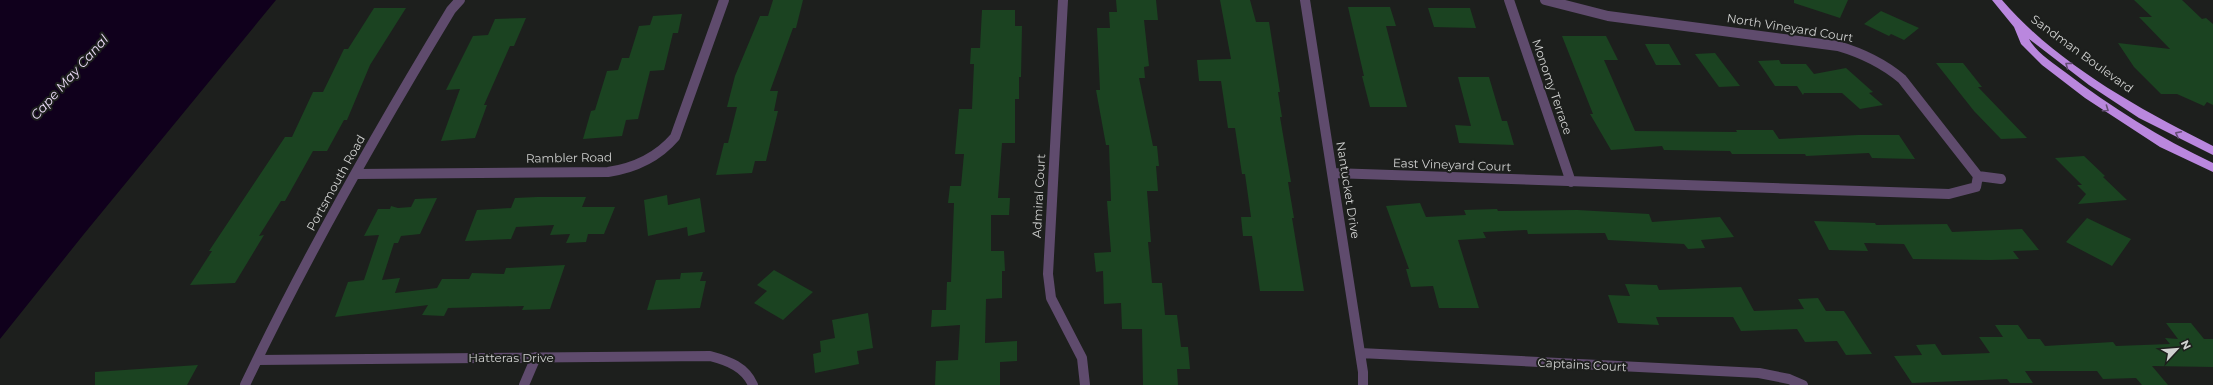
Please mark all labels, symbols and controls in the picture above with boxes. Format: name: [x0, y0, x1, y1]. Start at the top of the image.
street label: North Vineyard Court: [1726, 10, 1855, 45]
street label: Sandman Boulevard: [2028, 11, 2136, 96]
water label: Cape May Canal: [27, 31, 112, 123]
street label: Monomy Terrace: [1529, 37, 1576, 137]
one-way arrow: [2066, 62, 2073, 69]
one-way arrow: [2102, 104, 2109, 111]
one-way arrow: [2175, 131, 2182, 139]
street label: Portsmouth Road: [303, 132, 368, 233]
street label: Nantucket Drive: [1333, 140, 1364, 240]
street label: Rambler Road: [526, 149, 612, 166]
street label: Admiral Court: [1029, 153, 1048, 238]
street label: East Vineyard Court: [1393, 155, 1512, 174]
north arrow: [2157, 329, 2197, 369]
text: N: [2178, 338, 2194, 352]
street label: Hatteras Drive: [468, 350, 554, 365]
street label: Captains Court: [1537, 355, 1627, 374]

